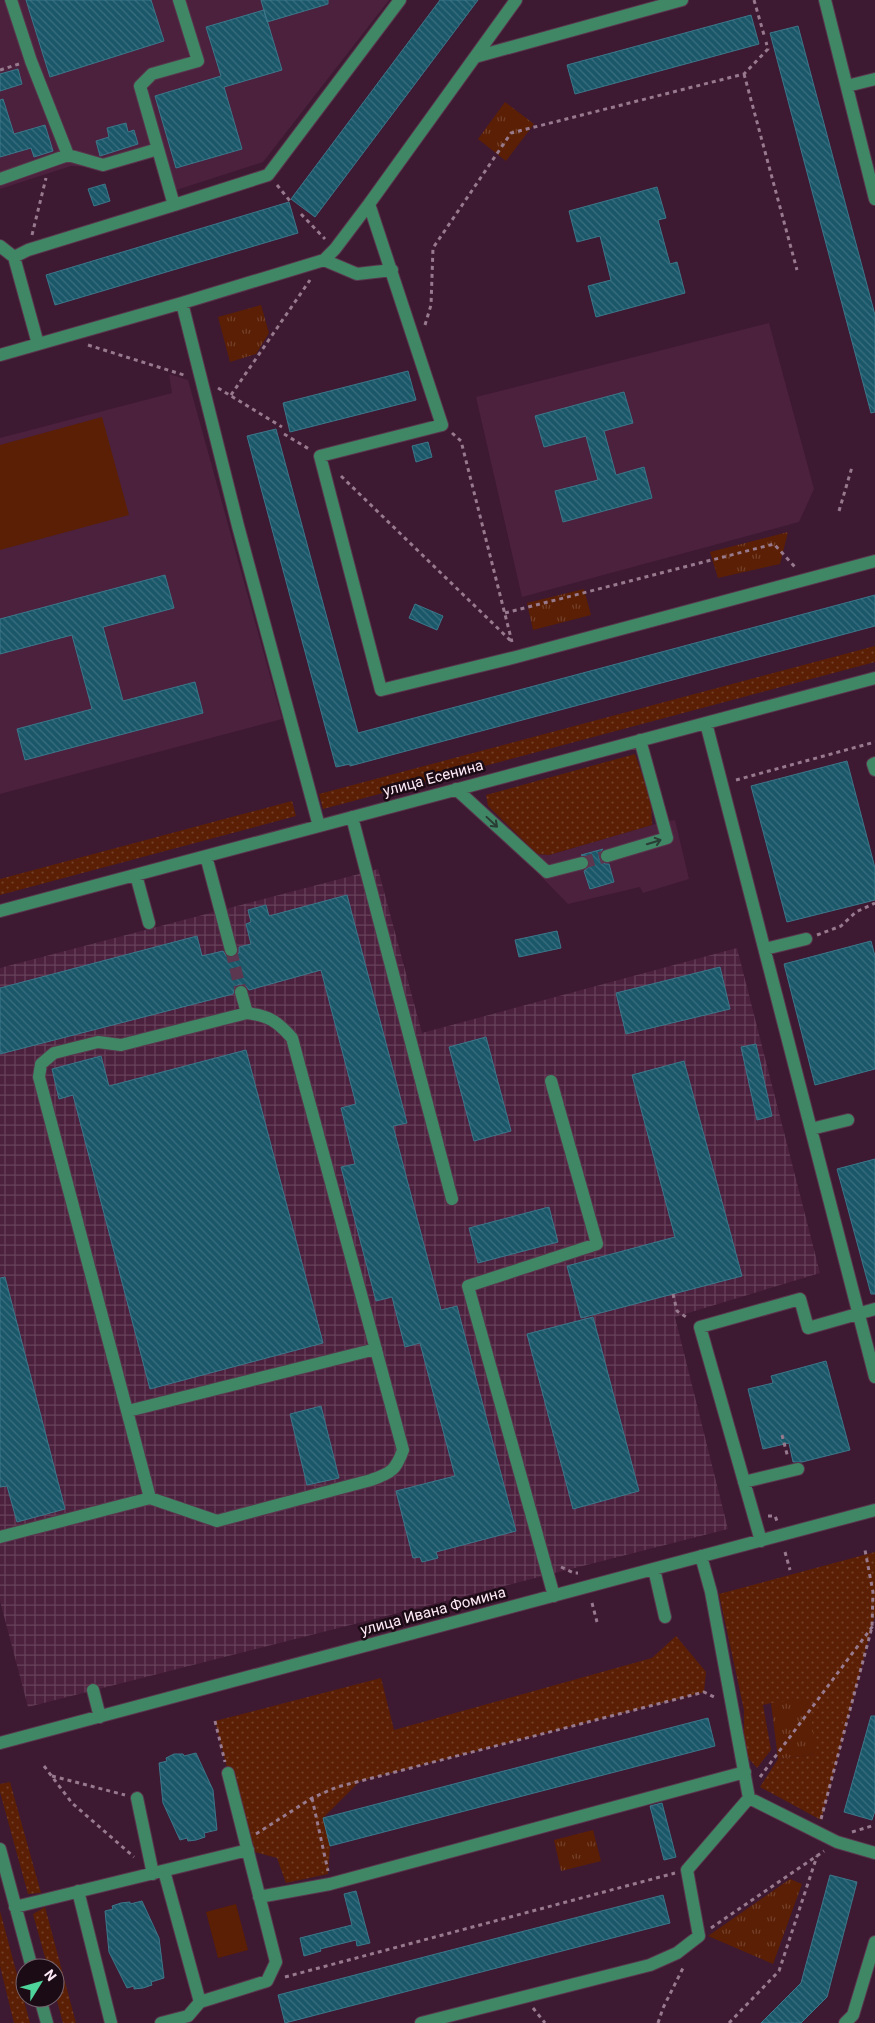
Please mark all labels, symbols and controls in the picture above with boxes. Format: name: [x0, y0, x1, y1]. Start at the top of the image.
street label: улица Есенина: [381, 756, 485, 800]
one-way arrow: [486, 816, 499, 828]
one-way arrow: [645, 837, 661, 847]
street label: улица Ивана Фомина: [358, 1583, 508, 1639]
north arrow: [15, 1958, 65, 2008]
text: N: [41, 1966, 60, 1984]

